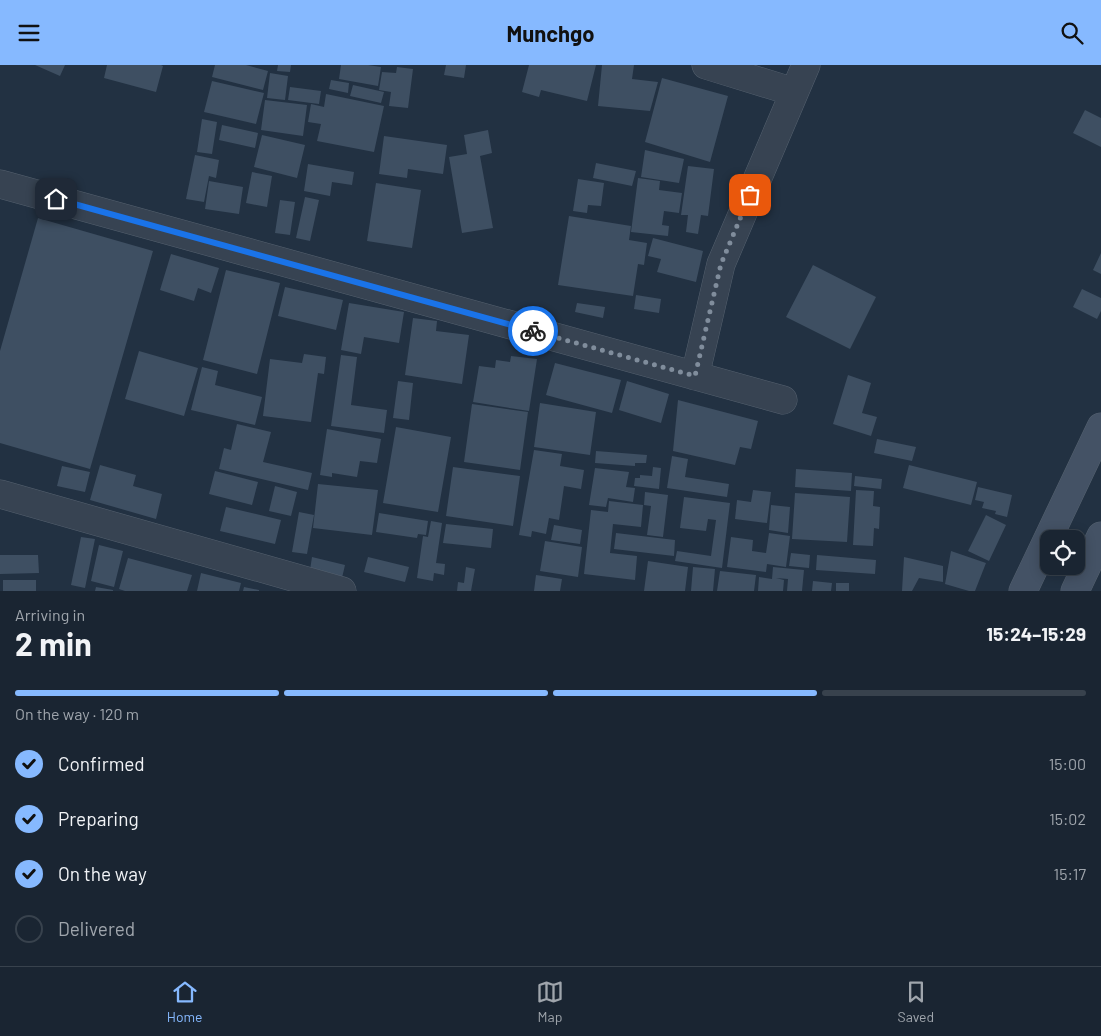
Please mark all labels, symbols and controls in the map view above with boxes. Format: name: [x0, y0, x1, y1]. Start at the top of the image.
icon: menu: [15, 19, 43, 47]
icon: search: [1058, 19, 1086, 47]
text: Munchgo: [506, 20, 595, 46]
pin: [729, 174, 771, 216]
pin: [35, 178, 77, 220]
icon: bag: [736, 181, 764, 209]
icon: home: [42, 185, 70, 213]
courier: [508, 306, 558, 356]
icon: bike: [519, 317, 547, 345]
map controls: [1040, 530, 1085, 575]
button: locate: [1040, 530, 1085, 575]
text: Arriving in: [15, 605, 85, 624]
text: 15:24–15:29: [986, 622, 1086, 645]
text: 2 min: [15, 624, 92, 662]
text: On the way · 120 m: [15, 704, 139, 723]
icon: check: [15, 750, 43, 778]
text: Confirmed: [58, 752, 145, 775]
text: 15:00: [1049, 754, 1086, 773]
icon: check: [15, 805, 43, 833]
text: Preparing: [58, 807, 139, 830]
text: 15:02: [1049, 809, 1086, 828]
icon: check: [15, 860, 43, 888]
text: On the way: [58, 862, 147, 885]
text: 15:17: [1054, 864, 1086, 883]
text: Delivered: [58, 917, 135, 940]
tab: Home: [167, 978, 202, 1025]
tab: Map: [536, 978, 564, 1025]
tab: Saved: [897, 978, 934, 1025]

